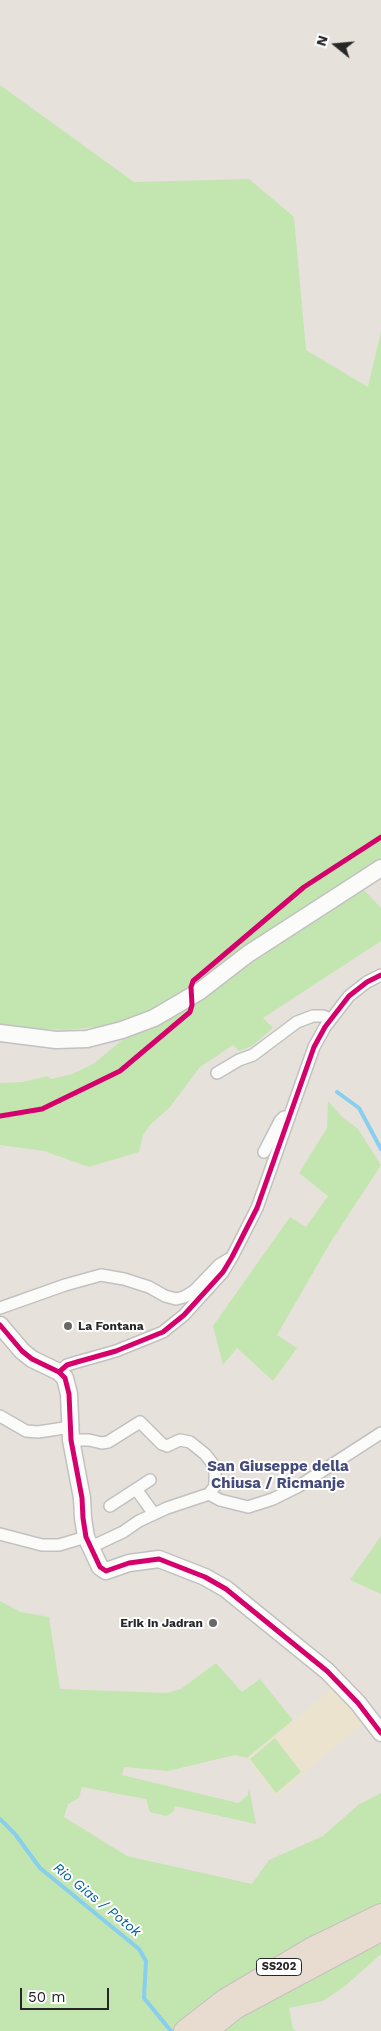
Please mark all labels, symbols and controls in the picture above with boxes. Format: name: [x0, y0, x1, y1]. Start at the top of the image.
north arrow: [311, 20, 361, 70]
text: N: [312, 33, 331, 48]
place label: La Fontana: [78, 1319, 144, 1333]
marker: La Fontana: [62, 1320, 74, 1332]
district label: San Giuseppe della Chiusa / Ricmanje: [207, 1458, 349, 1493]
place label: Erik in Jadran: [120, 1616, 203, 1630]
marker: Erik in Jadran: [207, 1617, 219, 1629]
water label: Rio Gias / Potok: [50, 1859, 144, 1941]
road number: SS202: [256, 1958, 302, 1975]
scale bar: [22, 1978, 111, 2010]
text: 50 m: [28, 1988, 65, 2006]

